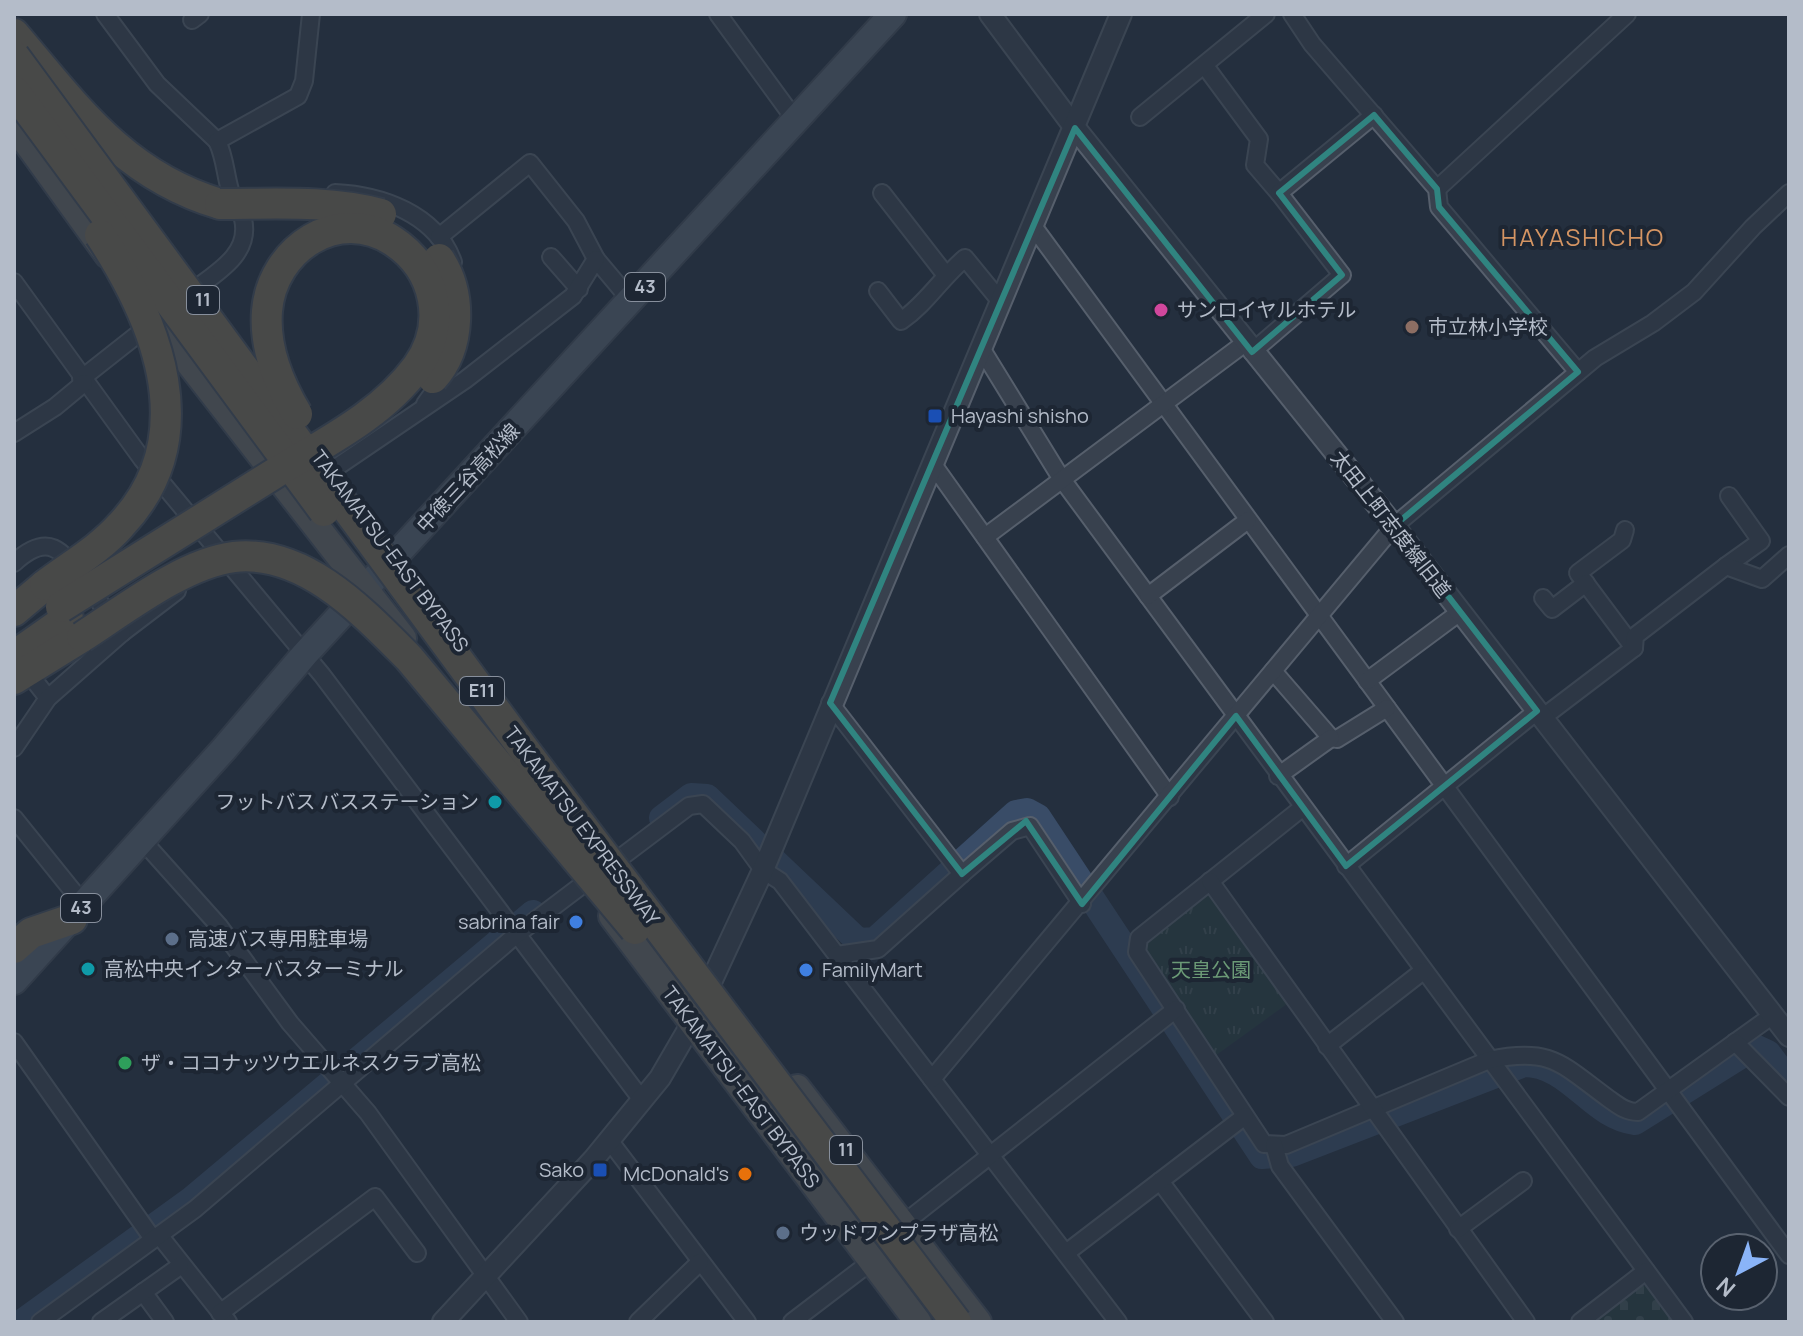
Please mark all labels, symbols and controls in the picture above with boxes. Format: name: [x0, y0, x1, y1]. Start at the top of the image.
district label: HAYASHICHO: [1501, 220, 1665, 253]
road number: 43: [625, 273, 665, 301]
road number: 11: [187, 286, 219, 314]
place label: サンロイヤルホテル: [1177, 296, 1356, 323]
marker: サンロイヤルホテル: [1152, 301, 1170, 319]
place label: 市立林小学校: [1428, 313, 1548, 340]
marker: 市立林小学校: [1403, 318, 1421, 336]
place label: Hayashi shisho: [951, 402, 1089, 429]
marker: Hayashi shisho: [926, 407, 944, 425]
street label: 中徳三谷高松線: [410, 417, 525, 538]
street label: TAKAMATSU-EAST BYPASS: [306, 444, 475, 657]
street label: 太田上町志度線旧道: [1325, 444, 1457, 603]
road number: E11: [460, 677, 504, 705]
street label: TAKAMATSU EXPRESSWAY: [499, 721, 667, 932]
place label: フットバス バスステーション: [215, 788, 479, 815]
marker: フットバス バスステーション: [486, 793, 504, 811]
road number: 43: [61, 894, 101, 922]
place label: sabrina fair: [458, 908, 560, 935]
marker: sabrina fair: [567, 913, 585, 931]
place label: 高速バス専用駐車場: [188, 925, 368, 952]
marker: 高速バス専用駐車場: [163, 930, 181, 948]
place label: 高松中央インターバスターミナル: [104, 955, 404, 982]
place label: FamilyMart: [822, 956, 923, 983]
park label: 天皇公園: [1171, 956, 1251, 983]
marker: 高松中央インターバスターミナル: [79, 960, 97, 978]
marker: FamilyMart: [797, 961, 815, 979]
street label: TAKAMATSU-EAST BYPASS: [657, 980, 826, 1193]
place label: ザ・ココナッツウエルネスクラブ高松: [141, 1049, 481, 1076]
marker: ザ・ココナッツウエルネスクラブ高松: [116, 1054, 134, 1072]
road number: 11: [830, 1136, 862, 1164]
place label: Sako: [539, 1156, 584, 1183]
place label: McDonald's: [623, 1160, 729, 1187]
marker: Sako: [591, 1161, 609, 1179]
marker: McDonald's: [736, 1165, 754, 1183]
place label: ウッドワンプラザ高松: [799, 1219, 998, 1246]
marker: ウッドワンプラザ高松: [774, 1224, 792, 1242]
north arrow: [1699, 1232, 1779, 1312]
text: N: [1710, 1271, 1742, 1304]

